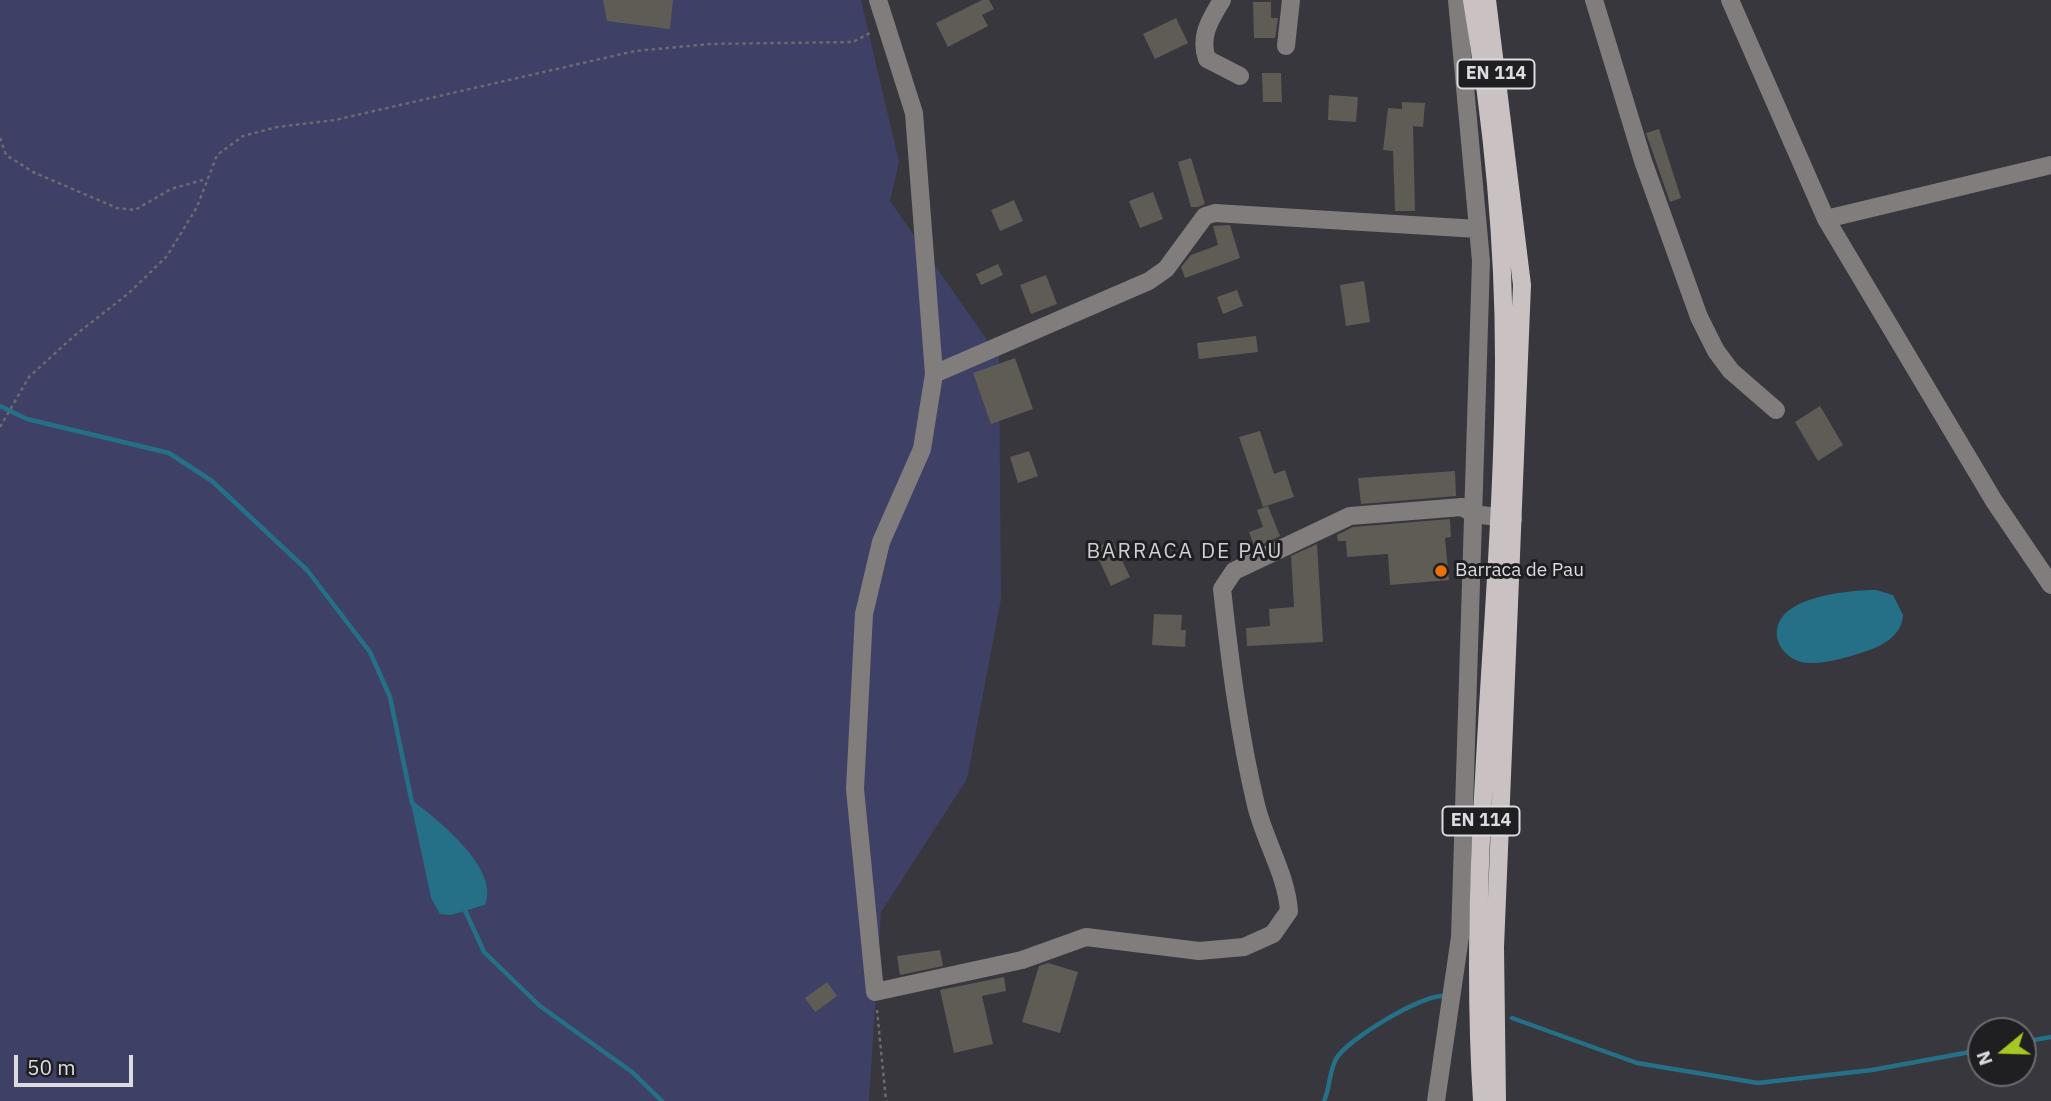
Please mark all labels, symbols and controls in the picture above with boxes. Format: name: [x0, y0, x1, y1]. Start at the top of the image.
road number: EN 114: [1458, 60, 1534, 88]
district label: BARRACA DE PAU: [1088, 539, 1282, 565]
place label: Barraca de Pau: [1455, 560, 1584, 582]
marker: Barraca de Pau: [1433, 563, 1449, 579]
road number: EN 114: [1442, 806, 1520, 836]
north arrow: [1967, 1017, 2037, 1087]
scale bar: [18, 1042, 136, 1086]
text: N: [1970, 1048, 1998, 1069]
text: 50 m: [27, 1053, 76, 1081]

